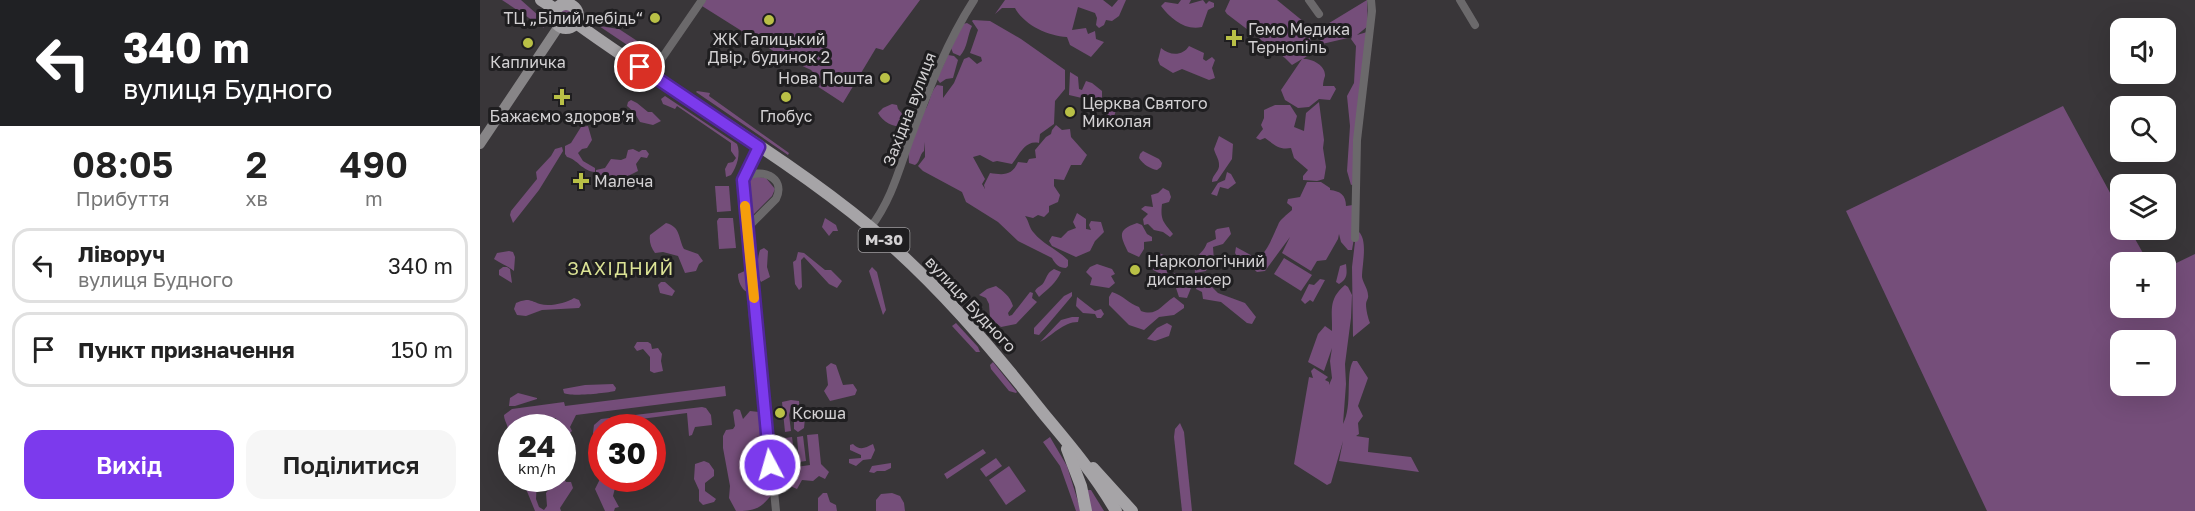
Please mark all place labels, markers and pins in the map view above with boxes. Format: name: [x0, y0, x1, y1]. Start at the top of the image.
place label: ТЦ „Білий лебідь“: [503, 8, 643, 28]
marker: ТЦ „Білий лебідь“: [648, 11, 662, 25]
marker: ЖК Галицький Двір, будинок 2: [762, 13, 776, 27]
place label: Гемо Медика Тернопіль: [1248, 19, 1350, 57]
place label: ЖК Галицький Двір, будинок 2: [708, 29, 830, 67]
marker: Гемо Медика Тернопіль: [1225, 29, 1243, 47]
marker: Капличка: [521, 36, 535, 50]
pin: [614, 41, 665, 92]
place label: Капличка: [490, 52, 566, 72]
place label: Нова Пошта: [778, 68, 873, 88]
marker: Нова Пошта: [878, 71, 892, 85]
marker: Бажаємо здоровʼя: [555, 90, 569, 104]
marker: Глобус: [779, 90, 793, 104]
place label: Церква Святого Миколая: [1082, 93, 1208, 131]
marker: Церква Святого Миколая: [1063, 105, 1077, 119]
place label: Бажаємо здоровʼя: [490, 106, 634, 126]
place label: Глобус: [760, 106, 813, 126]
place label: Малеча: [594, 171, 653, 191]
marker: Малеча: [572, 172, 590, 190]
place label: Наркологічний диспансер: [1147, 251, 1265, 289]
marker: Наркологічний диспансер: [1128, 263, 1142, 277]
place label: Ксюша: [792, 403, 846, 423]
marker: Ксюша: [773, 406, 787, 420]

